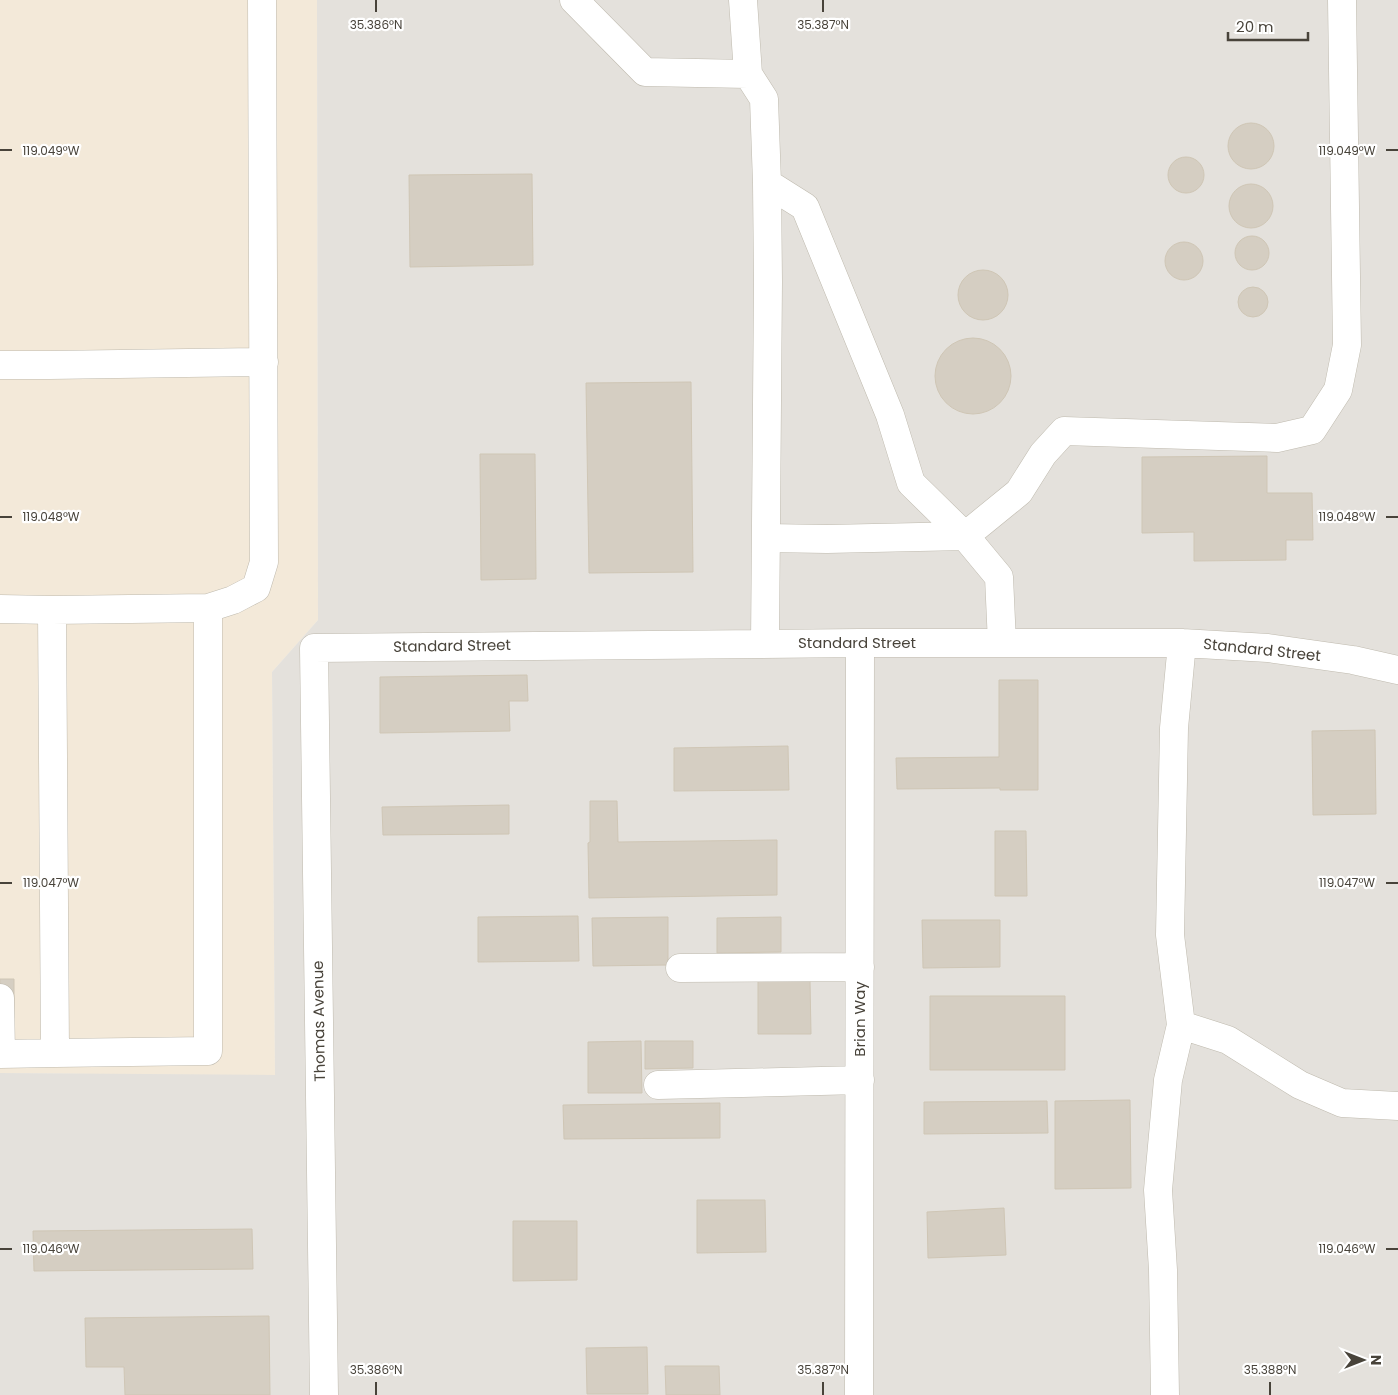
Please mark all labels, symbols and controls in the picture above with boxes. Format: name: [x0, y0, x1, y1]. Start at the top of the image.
scale bar: [1228, 10, 1308, 42]
text: 35.386°N: [350, 16, 402, 33]
text: 35.387°N: [797, 16, 849, 33]
text: 20 m: [1236, 16, 1274, 37]
text: 119.049°W: [22, 142, 80, 159]
text: 119.049°W: [1318, 142, 1376, 159]
text: 119.048°W: [22, 508, 80, 525]
text: 119.048°W: [1318, 508, 1376, 525]
street label: Standard Street: [798, 632, 916, 653]
street label: Standard Street: [1202, 633, 1322, 666]
street label: Standard Street: [393, 634, 511, 657]
text: 119.047°W: [23, 874, 79, 891]
text: 119.047°W: [1319, 874, 1375, 891]
street label: Thomas Avenue: [307, 960, 330, 1082]
street label: Brian Way: [849, 981, 870, 1057]
text: 119.046°W: [22, 1240, 80, 1257]
text: 119.046°W: [1318, 1240, 1376, 1257]
north arrow: [1338, 1335, 1388, 1385]
text: N: [1366, 1355, 1386, 1365]
text: 35.386°N: [350, 1361, 402, 1378]
text: 35.387°N: [797, 1361, 849, 1378]
text: 35.388°N: [1244, 1361, 1296, 1378]

